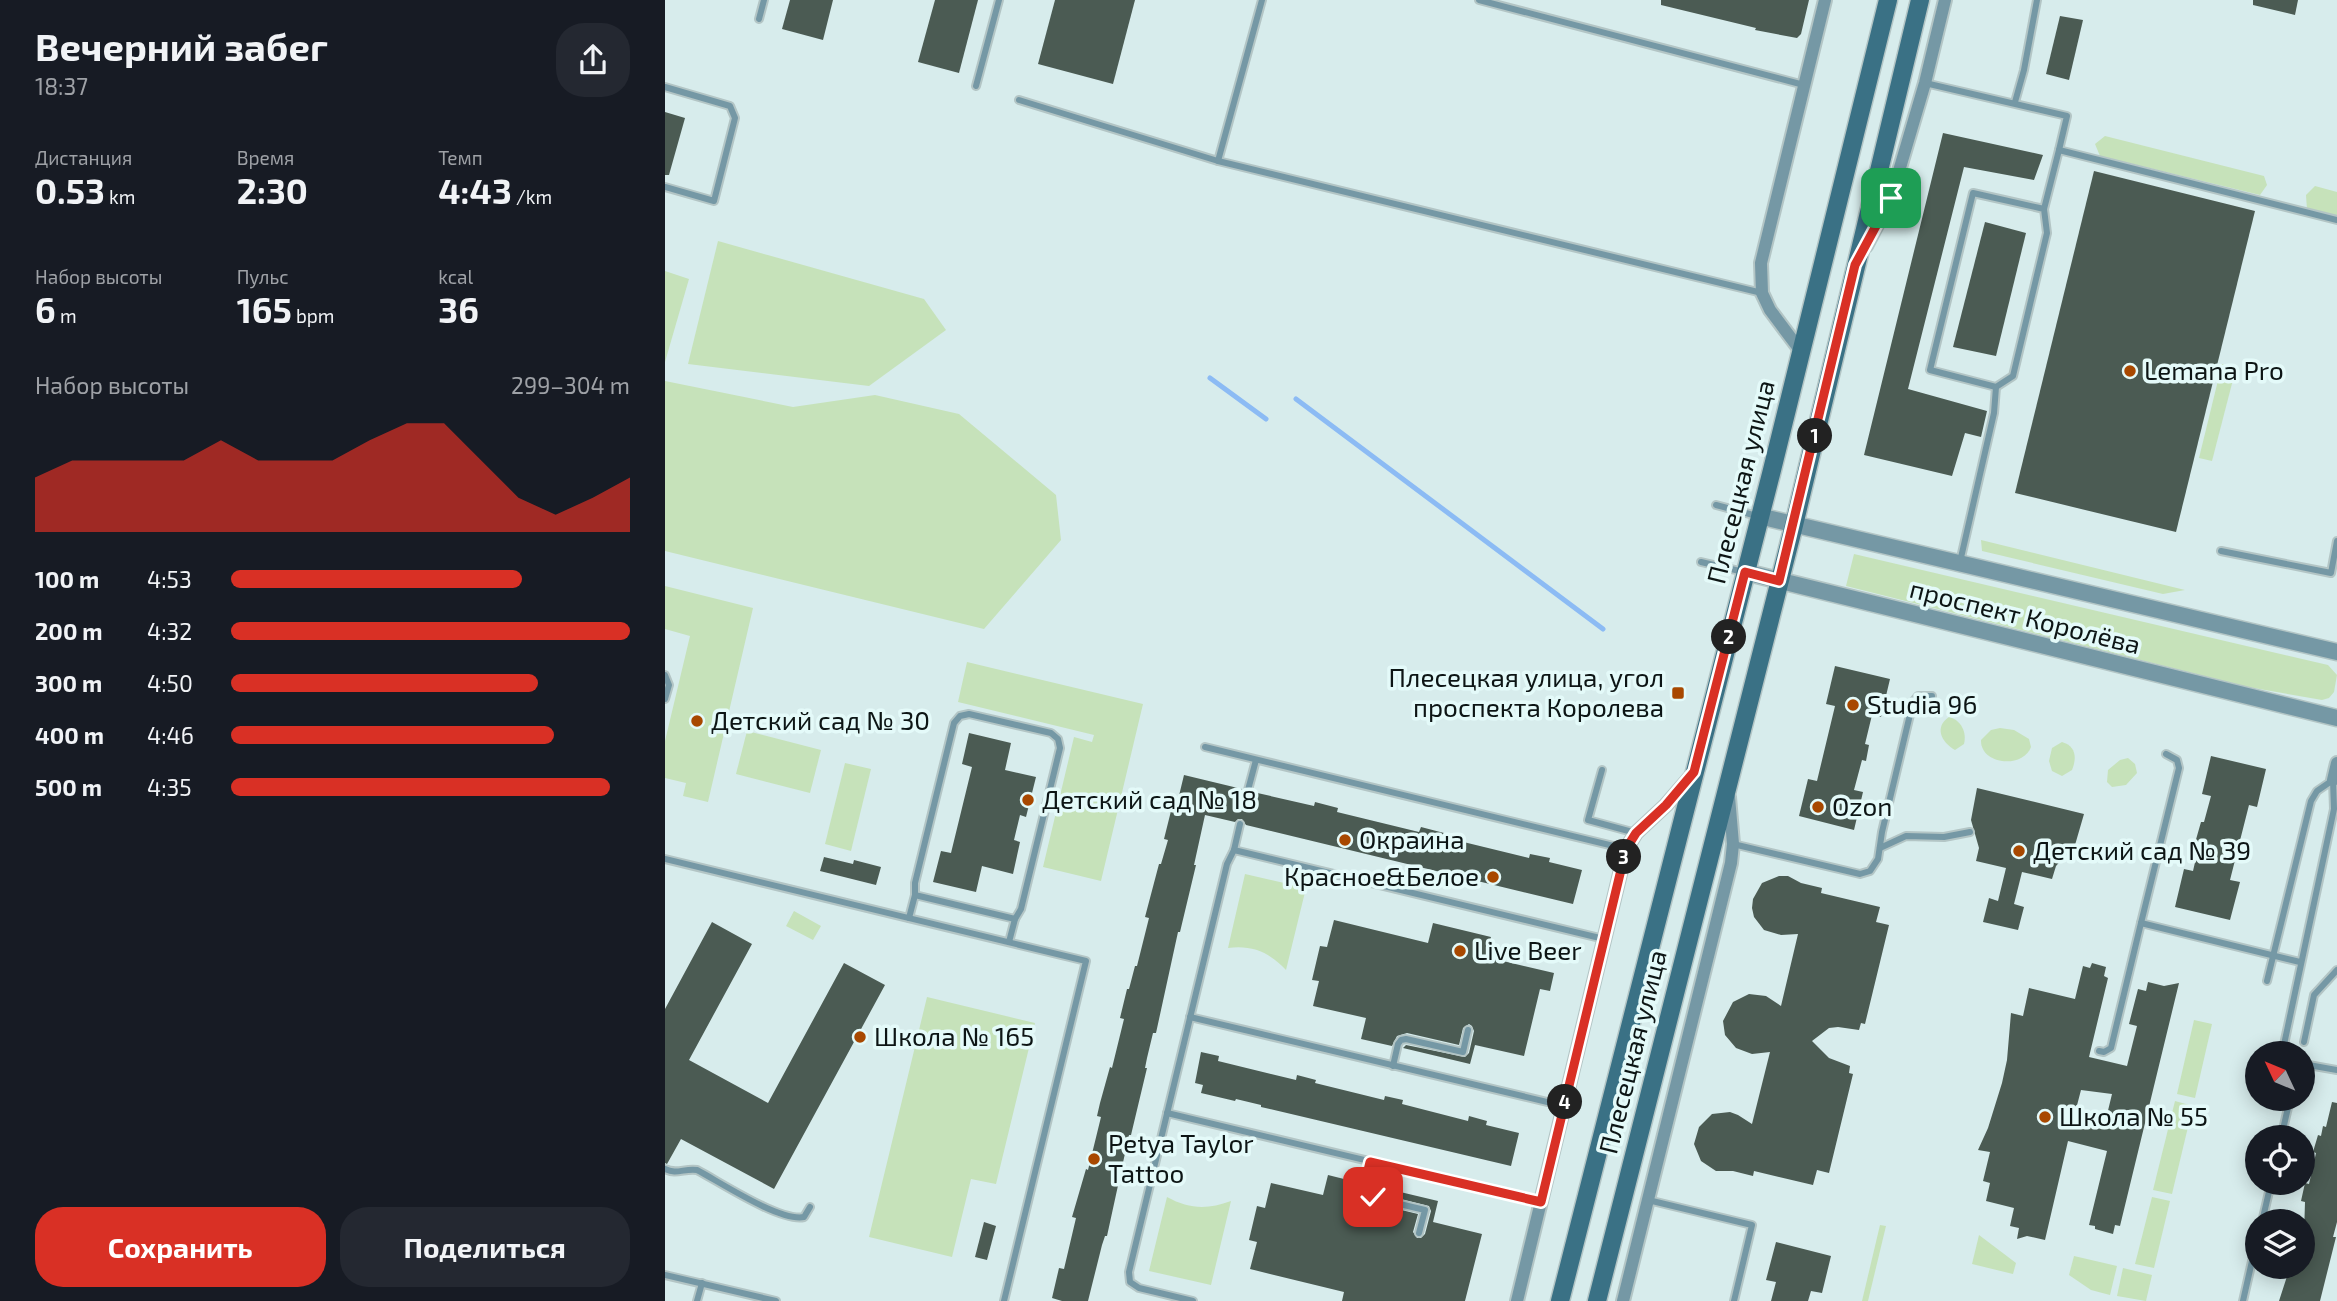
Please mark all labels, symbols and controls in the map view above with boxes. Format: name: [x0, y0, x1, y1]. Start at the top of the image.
text: Вечерний забег: [35, 23, 328, 69]
button: share: [556, 23, 630, 97]
text: 18:37: [35, 72, 88, 100]
text: Дистанция: [35, 146, 132, 169]
text: Время: [237, 146, 294, 169]
text: Темп: [438, 146, 483, 169]
pin: [1861, 168, 1921, 228]
text: 0.53: [35, 169, 105, 211]
text: 2:30: [237, 169, 308, 211]
text: 4:43: [438, 169, 512, 211]
icon: arrive: [1872, 179, 1910, 217]
text: km: [105, 185, 135, 208]
text: /km: [512, 185, 552, 208]
text: Набор высоты: [35, 265, 162, 288]
text: Пульс: [237, 265, 289, 288]
text: kcal: [438, 265, 473, 288]
text: 6: [35, 288, 56, 330]
text: 165: [237, 288, 292, 330]
text: 36: [438, 288, 479, 330]
text: m: [56, 304, 77, 327]
text: bpm: [292, 304, 334, 327]
place label: Lemana Pro: [2144, 354, 2284, 385]
marker: Lemana Pro: [2122, 363, 2138, 379]
text: Набор высоты: [35, 371, 189, 399]
text: 299–304 m: [511, 371, 630, 399]
street label: Плесецкая улица: [1699, 377, 1781, 587]
pin: 1: [1797, 418, 1833, 453]
text: 1: [1810, 424, 1819, 447]
text: 100 m: [35, 565, 99, 593]
text: 4:53: [147, 565, 192, 593]
street label: проспект Королёва: [1907, 572, 2144, 659]
text: 200 m: [35, 617, 103, 645]
text: 4:32: [147, 617, 192, 645]
pin: 2: [1711, 620, 1747, 654]
text: 2: [1723, 625, 1734, 648]
place label: Плесецкая улица, угол проспекта Королева: [1388, 661, 1664, 722]
text: 300 m: [35, 669, 102, 697]
text: 4:50: [147, 669, 193, 697]
marker: Плесецкая улица, угол проспекта Королева: [1670, 685, 1686, 701]
place label: Studia 96: [1867, 688, 1977, 719]
marker: Studia 96: [1845, 697, 1861, 713]
place label: Детский сад № 30: [711, 704, 930, 735]
marker: Детский сад № 30: [689, 713, 705, 729]
text: 400 m: [35, 721, 104, 749]
text: 4:46: [147, 721, 194, 749]
text: 500 m: [35, 773, 102, 801]
text: 4:35: [147, 773, 192, 801]
place label: Детский сад № 18: [1042, 783, 1257, 814]
place label: Ozon: [1832, 790, 1892, 821]
marker: Детский сад № 18: [1020, 792, 1036, 808]
marker: Ozon: [1810, 799, 1826, 815]
place label: Окраина: [1359, 823, 1465, 854]
marker: Окраина: [1337, 832, 1353, 848]
place label: Детский сад № 39: [2033, 834, 2251, 865]
pin: 3: [1607, 840, 1641, 874]
marker: Детский сад № 39: [2011, 843, 2027, 859]
text: 3: [1618, 845, 1629, 868]
place label: Красное&Белое: [1284, 860, 1479, 891]
marker: Красное&Белое: [1485, 869, 1501, 885]
place label: Live Beer: [1474, 934, 1582, 965]
marker: Live Beer: [1452, 943, 1468, 959]
street label: Плесецкая улица: [1591, 947, 1673, 1157]
place label: Школа № 165: [874, 1020, 1034, 1051]
marker: Школа № 165: [852, 1029, 868, 1045]
north arrow: [2245, 1041, 2315, 1111]
map controls: [2245, 1041, 2315, 1279]
pin: 4: [1548, 1084, 1583, 1120]
text: 4: [1558, 1090, 1571, 1113]
place label: Школа № 55: [2059, 1100, 2208, 1131]
marker: Школа № 55: [2037, 1109, 2053, 1125]
button: locate: [2245, 1125, 2315, 1195]
place label: Petya Taylor Tattoo: [1108, 1127, 1254, 1188]
marker: Petya Taylor Tattoo: [1086, 1151, 1102, 1167]
pin: [1343, 1167, 1403, 1227]
icon: check: [1354, 1178, 1392, 1216]
button: Сохранить: [35, 1207, 326, 1287]
button: Поделиться: [340, 1207, 630, 1287]
button: layers: [2245, 1209, 2315, 1279]

